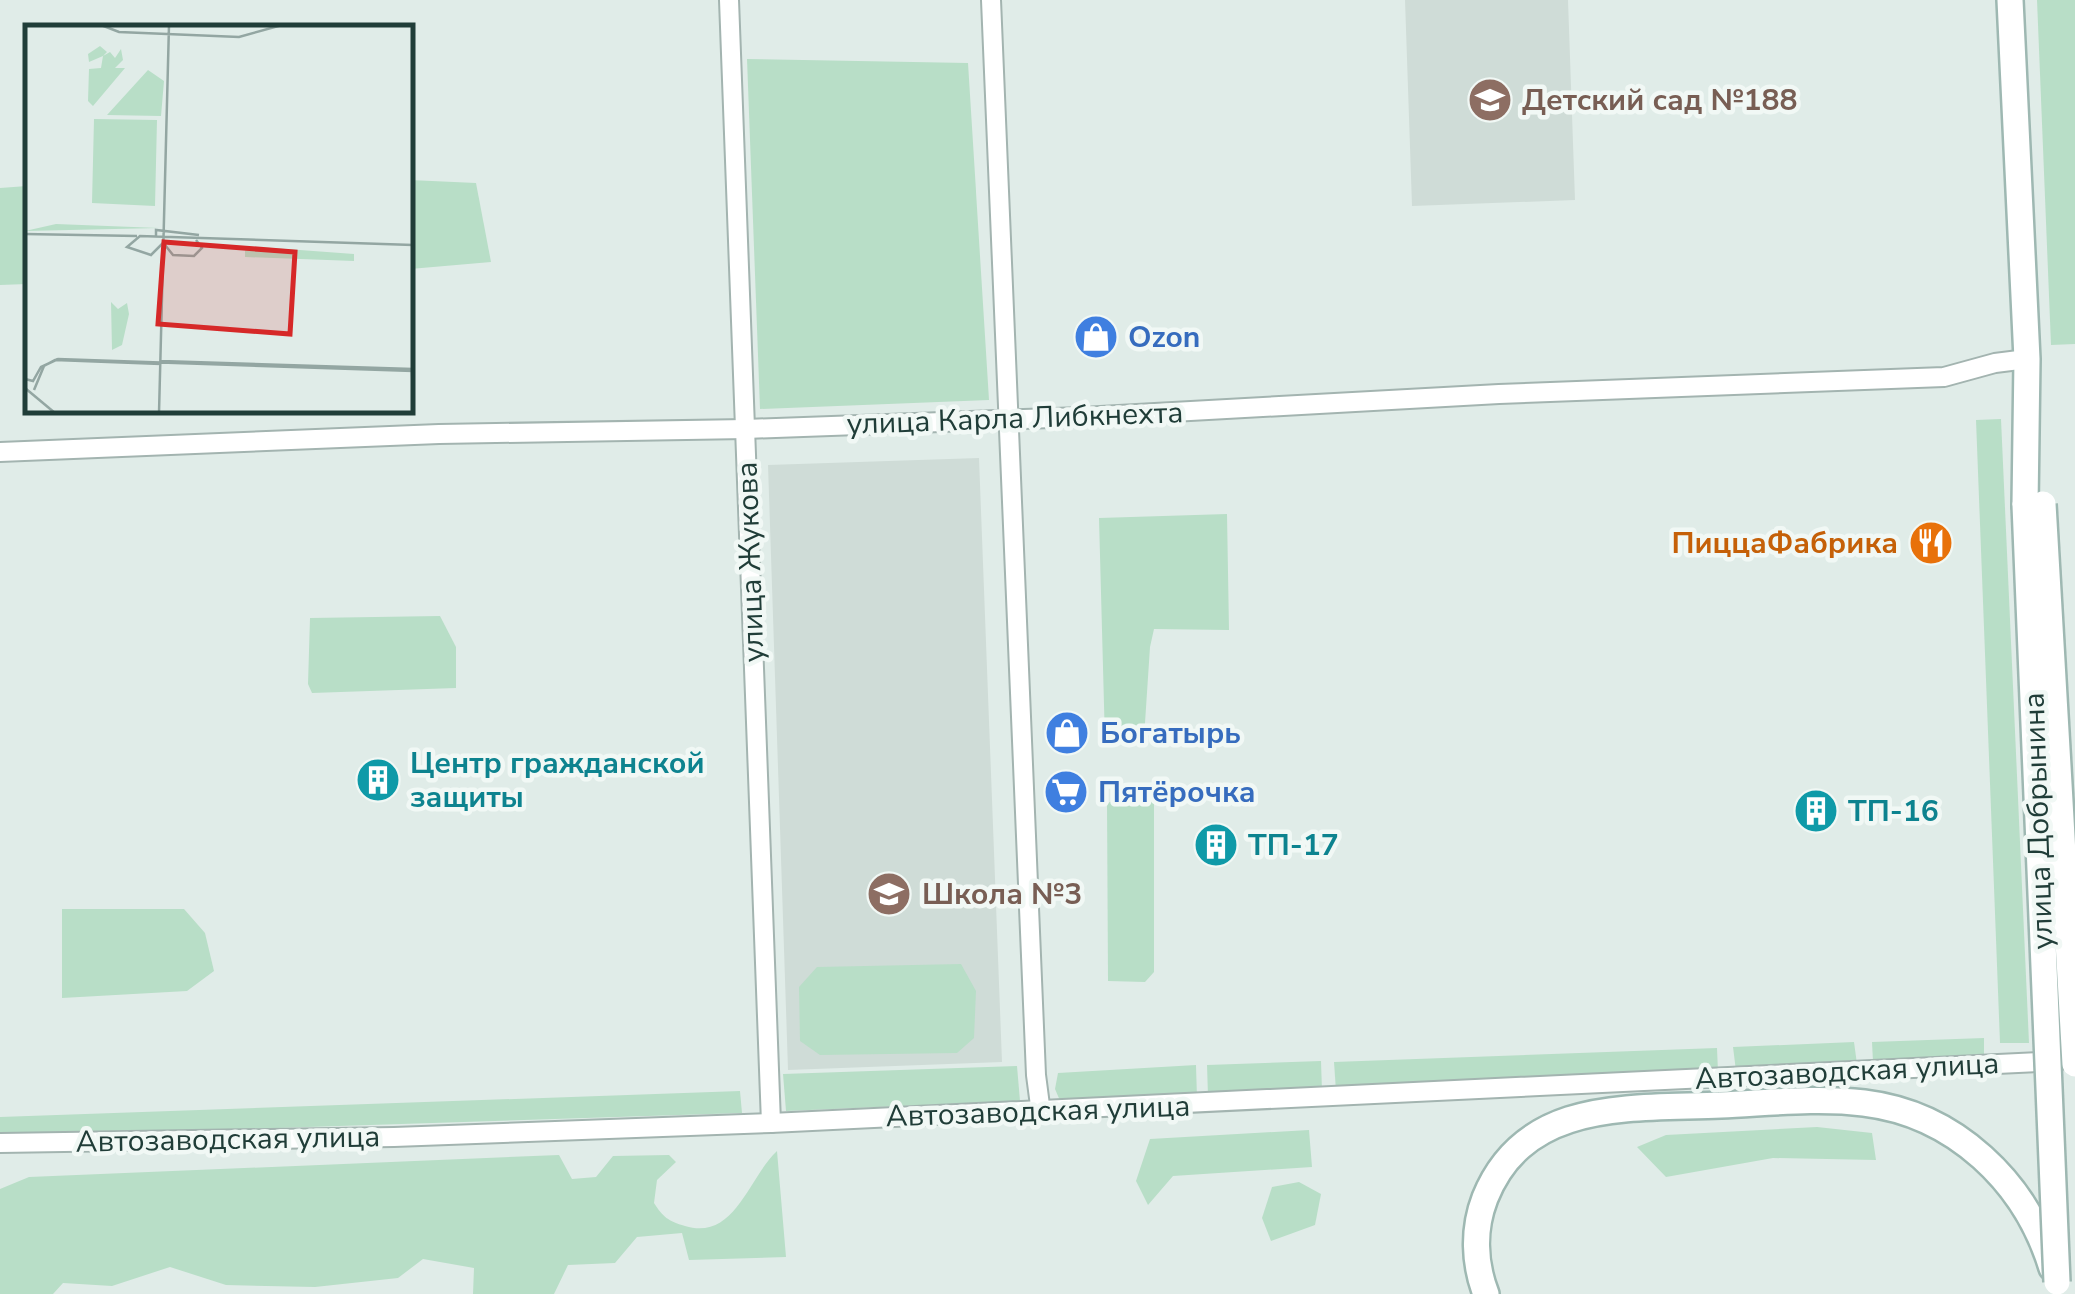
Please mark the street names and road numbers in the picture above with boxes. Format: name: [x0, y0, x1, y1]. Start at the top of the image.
street label: улица Карла Либкнехта: [846, 392, 1184, 445]
street label: улица Жукова: [727, 461, 774, 663]
street label: улица Добрынина: [2014, 692, 2063, 950]
street label: Автозаводская улица: [1694, 1043, 2000, 1100]
street label: Автозаводская улица: [885, 1086, 1191, 1137]
street label: Автозаводская улица: [75, 1116, 381, 1163]

